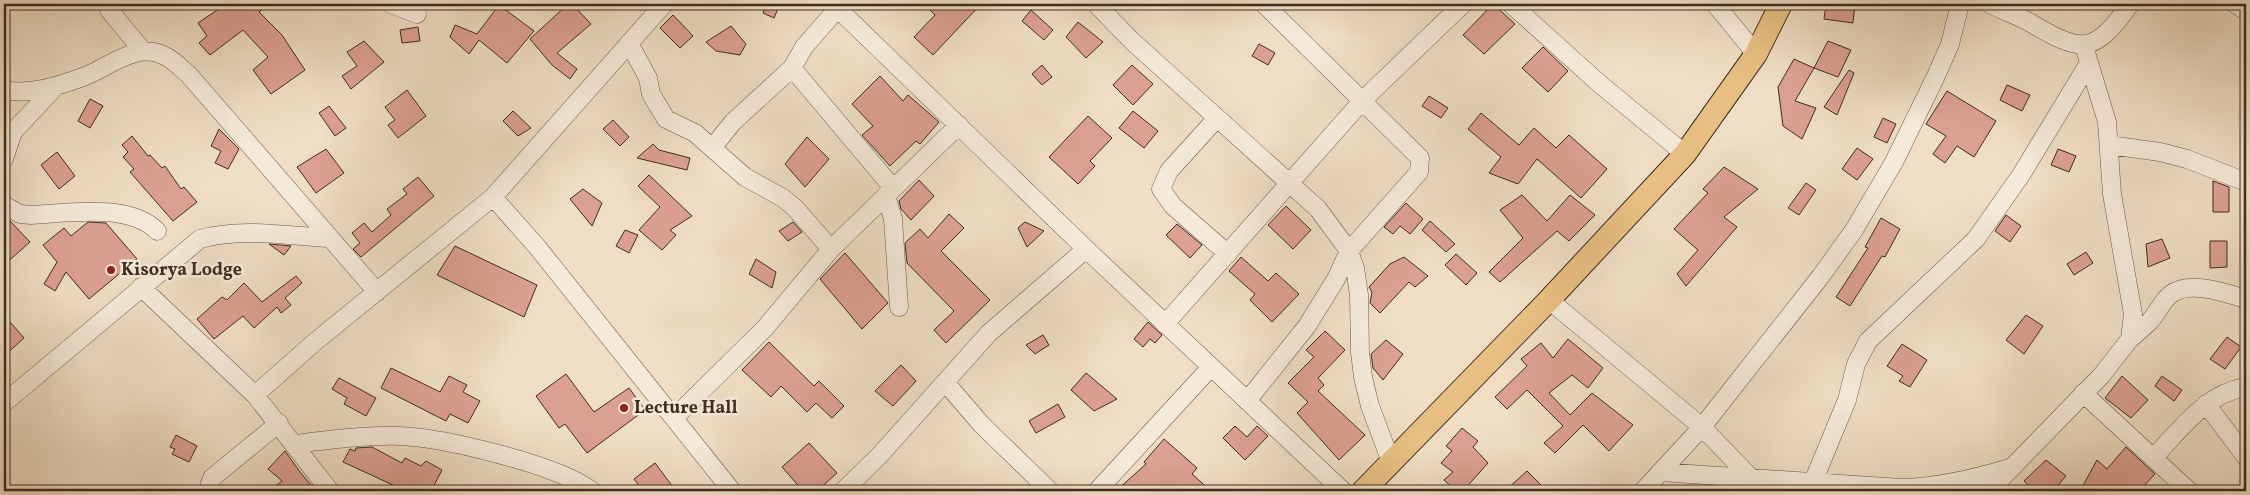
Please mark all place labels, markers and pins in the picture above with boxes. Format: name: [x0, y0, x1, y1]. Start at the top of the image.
place label: Kisorya Lodge: [121, 258, 242, 283]
marker: Kisorya Lodge: [105, 264, 117, 276]
place label: Lecture Hall: [634, 396, 738, 421]
marker: Lecture Hall: [618, 402, 630, 414]

